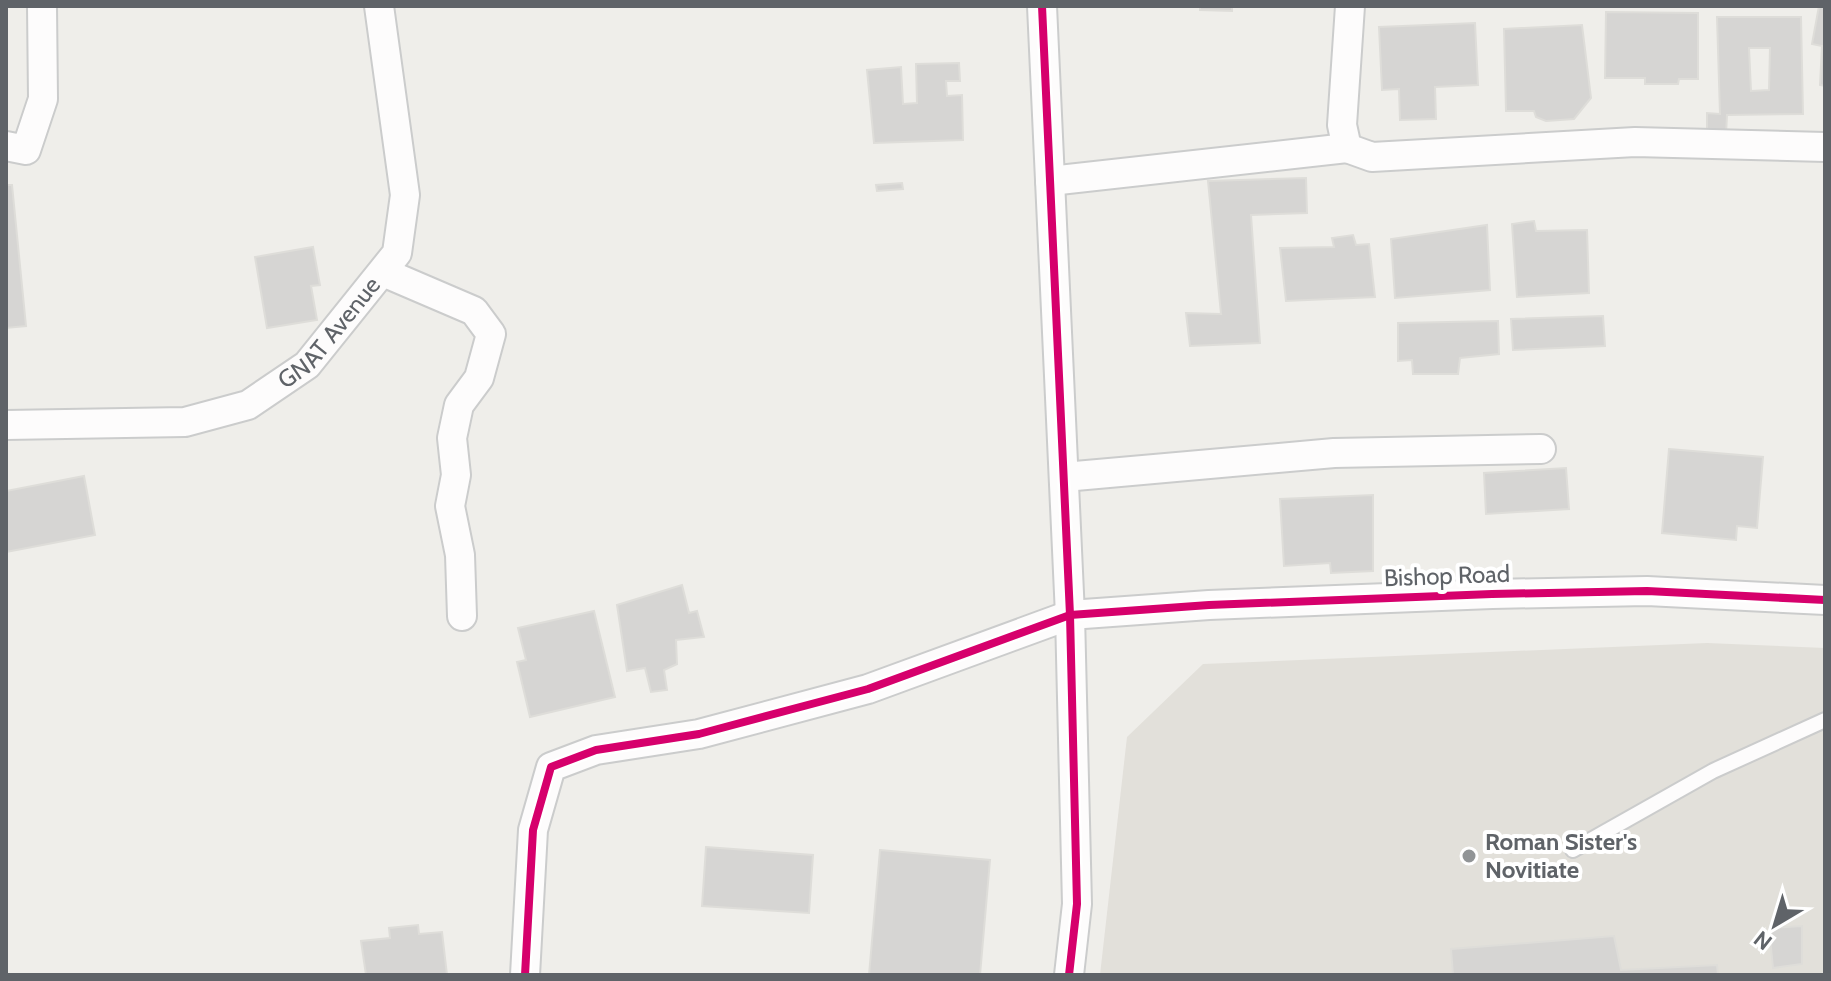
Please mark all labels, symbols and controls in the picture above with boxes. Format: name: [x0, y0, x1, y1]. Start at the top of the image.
street label: GNAT Avenue: [272, 271, 386, 395]
street label: Bishop Road: [1383, 559, 1511, 592]
place label: Roman Sister's Novitiate: [1485, 827, 1637, 884]
marker: Roman Sister's Novitiate: [1460, 847, 1478, 865]
north arrow: [1735, 885, 1815, 965]
text: N: [1749, 925, 1777, 956]

